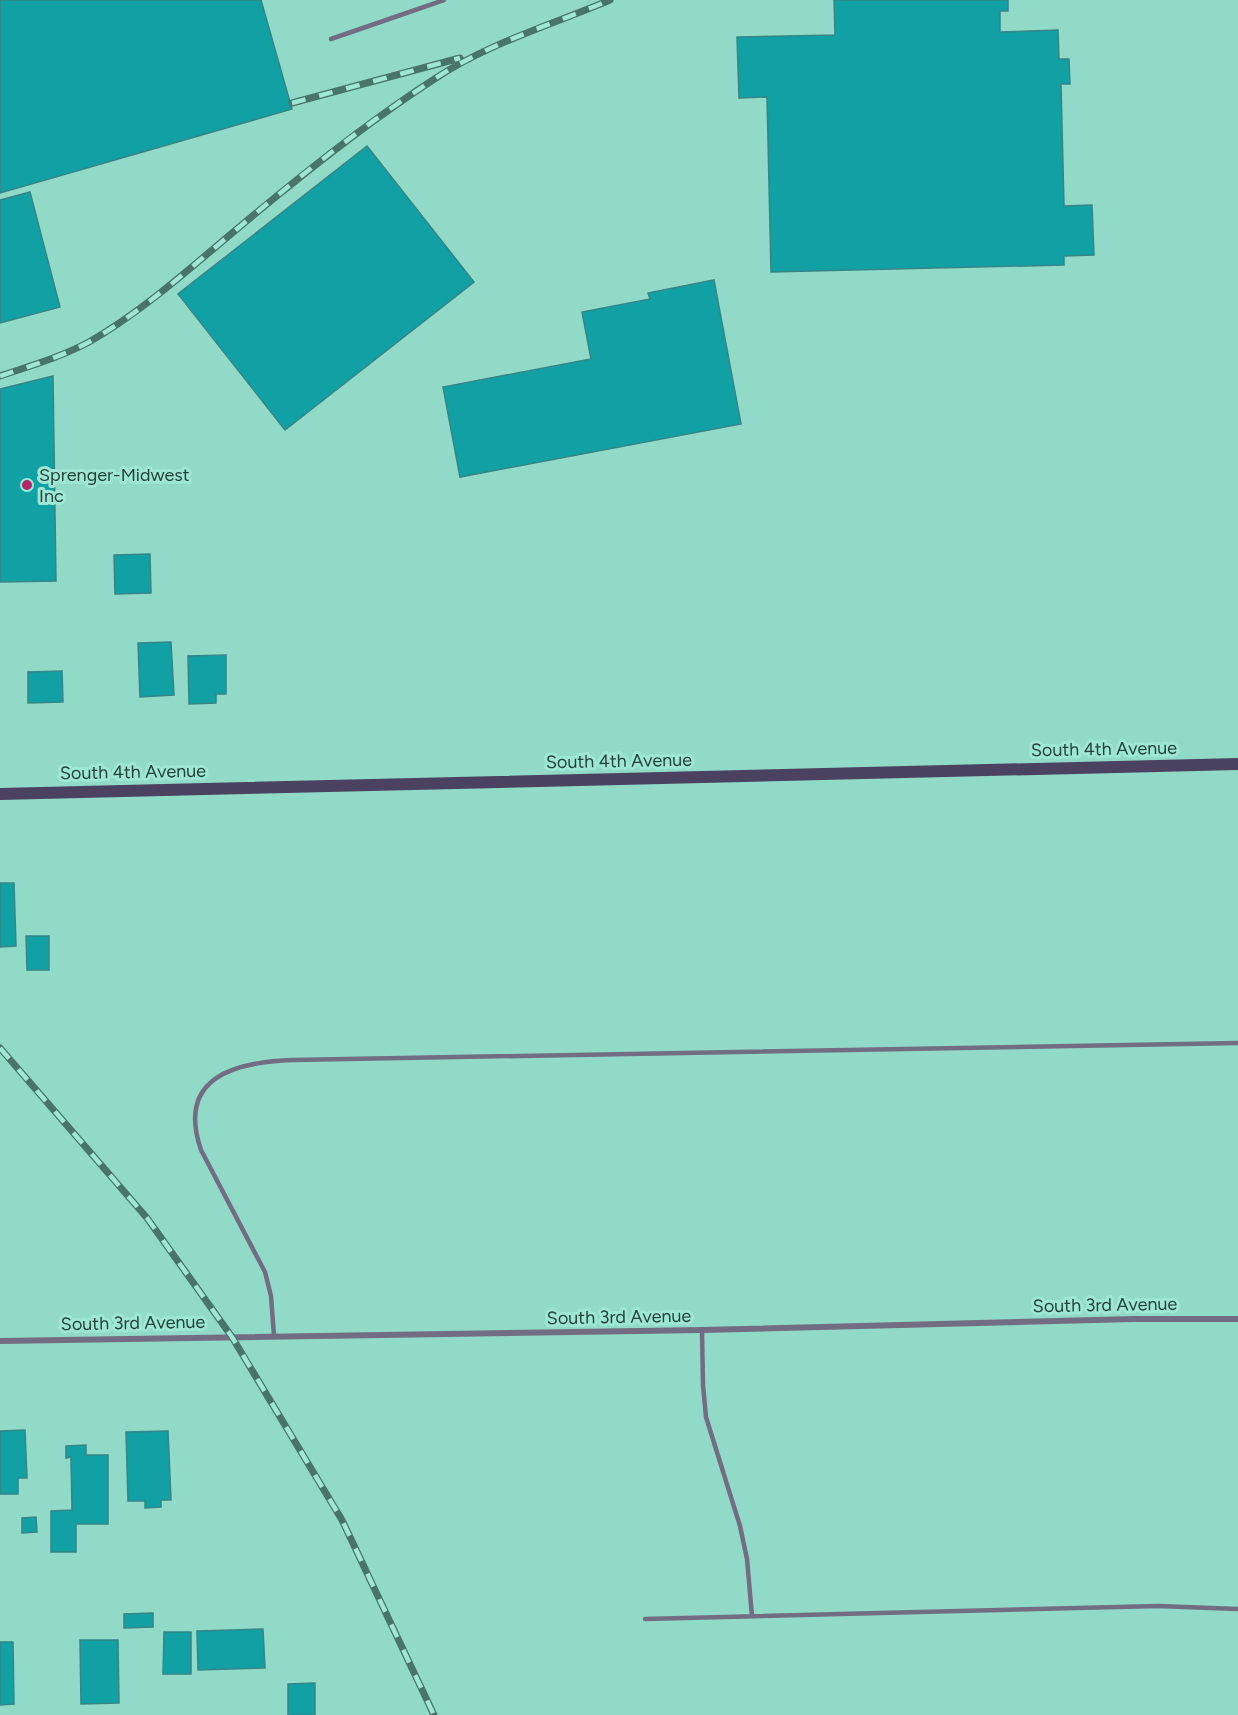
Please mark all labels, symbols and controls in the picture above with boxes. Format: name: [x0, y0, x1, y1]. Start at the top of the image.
place label: Sprenger-Midwest Inc: [39, 464, 190, 507]
marker: Sprenger-Midwest Inc: [20, 478, 34, 492]
street label: South 4th Avenue: [1031, 737, 1177, 761]
street label: South 4th Avenue: [546, 749, 692, 773]
street label: South 4th Avenue: [60, 760, 206, 784]
street label: South 3rd Avenue: [1033, 1293, 1178, 1317]
street label: South 3rd Avenue: [547, 1305, 692, 1329]
street label: South 3rd Avenue: [61, 1311, 206, 1335]

